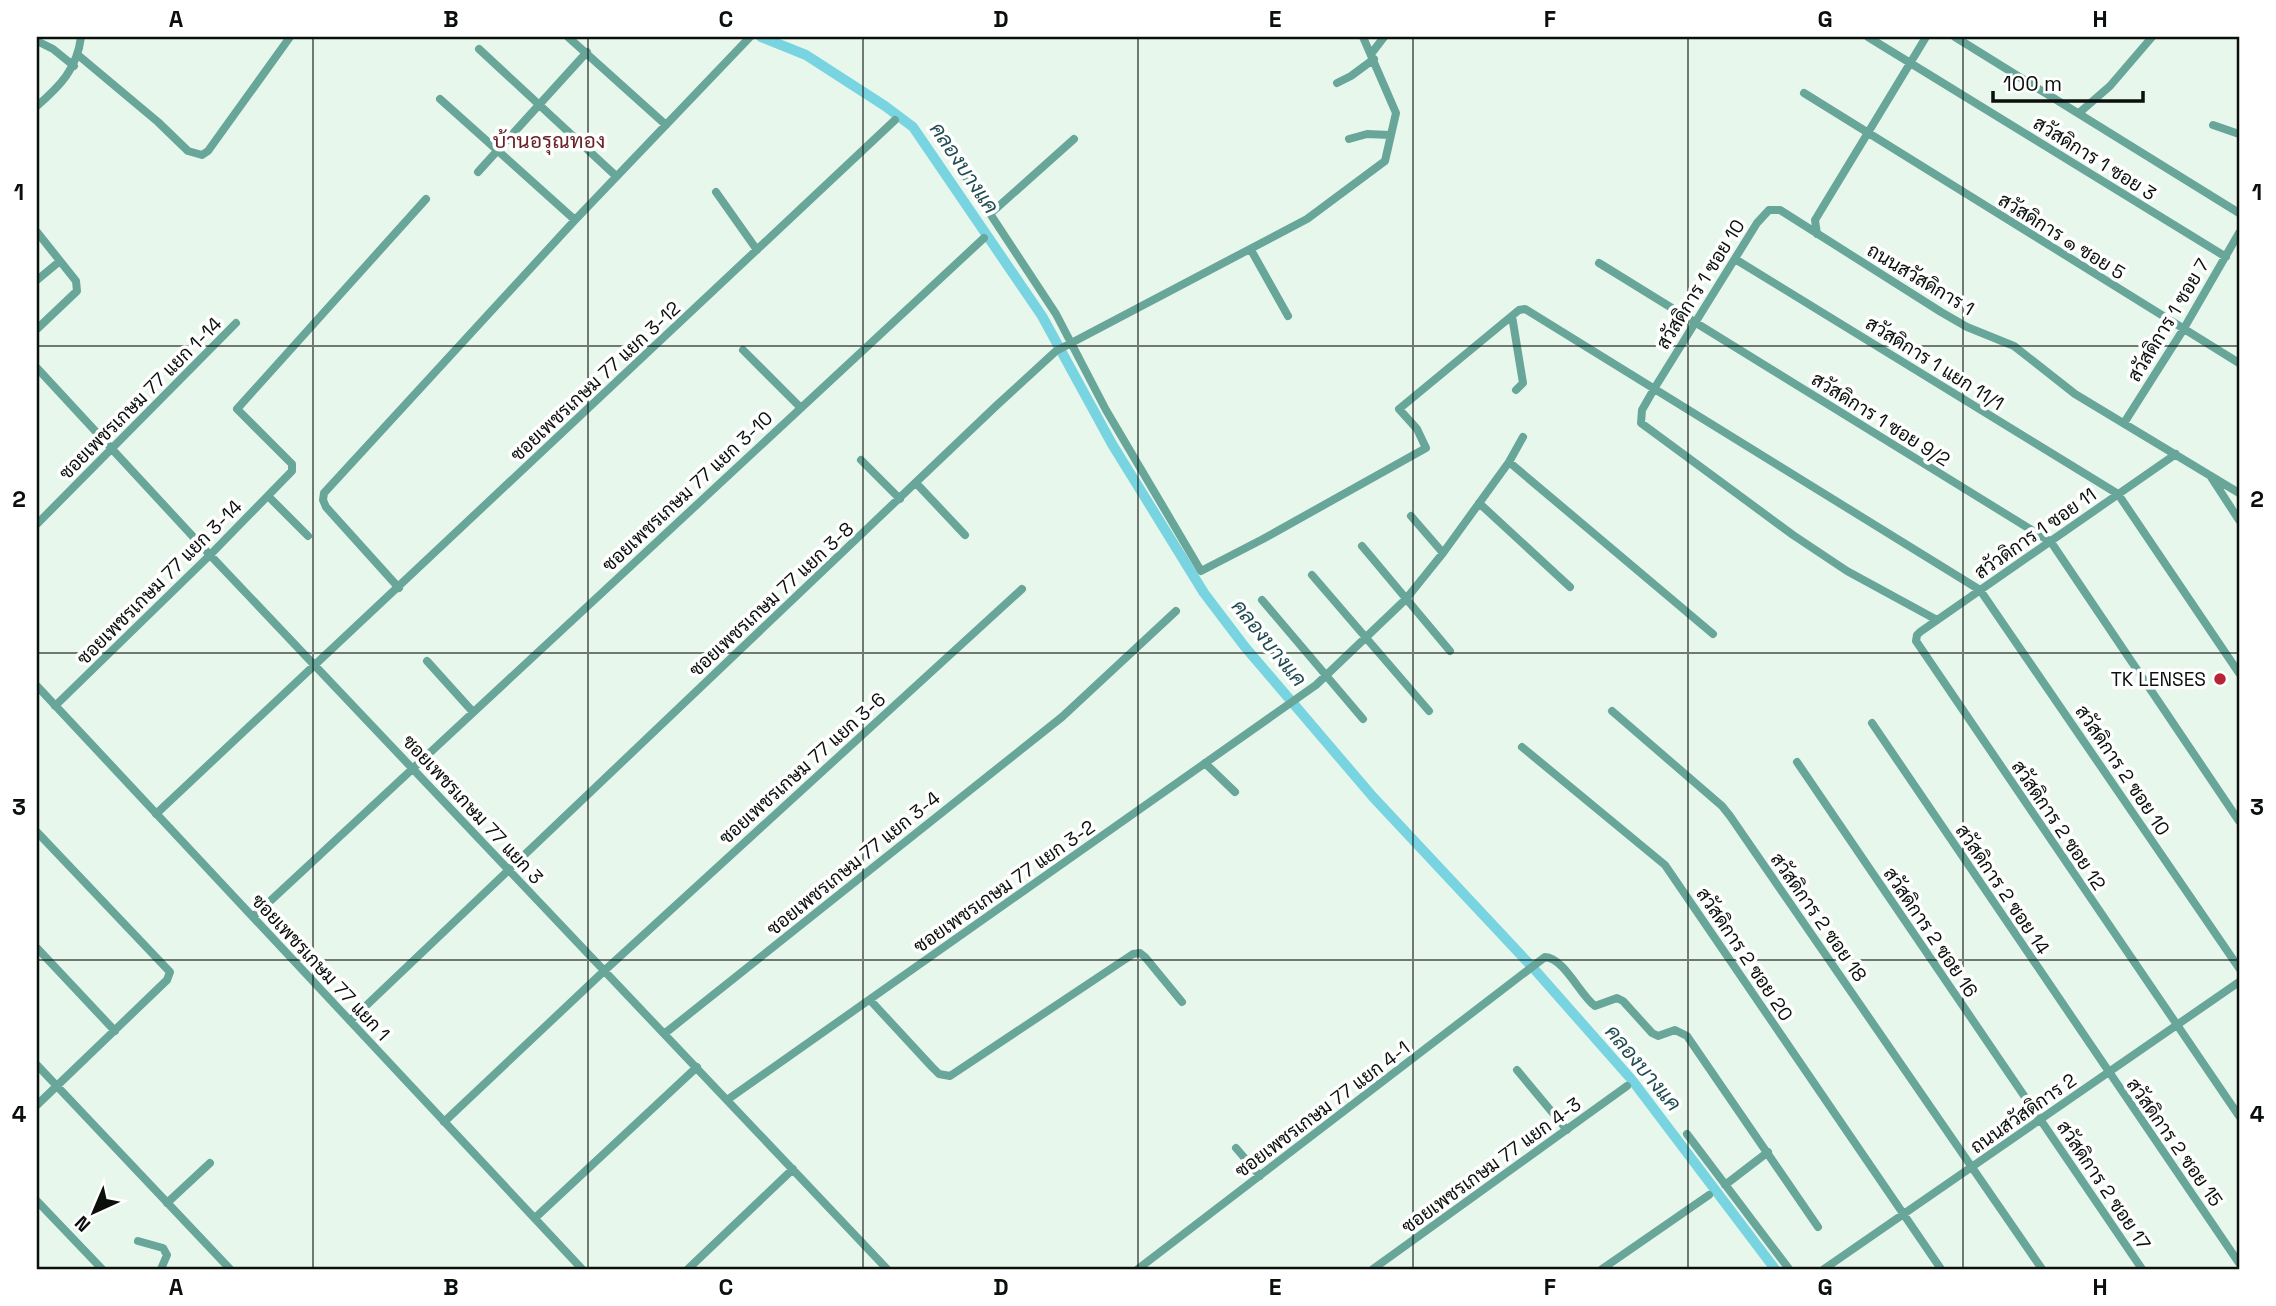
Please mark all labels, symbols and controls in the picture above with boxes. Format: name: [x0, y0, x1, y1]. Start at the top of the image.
text: A: [169, 4, 184, 34]
text: B: [443, 4, 459, 34]
text: C: [719, 4, 733, 34]
text: D: [993, 4, 1009, 34]
text: E: [1269, 4, 1281, 34]
text: F: [1544, 4, 1556, 34]
text: G: [1817, 4, 1833, 34]
text: H: [2092, 4, 2108, 34]
scale bar: [1993, 60, 2143, 104]
text: 100 m: [2003, 70, 2062, 97]
street label: สวัสดิการ 1 ซอย 3: [2029, 111, 2161, 206]
water label: คลองบางแค: [924, 117, 1005, 219]
district label: บ้านอรุณทอง: [493, 127, 605, 155]
text: 1: [14, 177, 24, 207]
text: 1: [2252, 177, 2262, 207]
street label: สวัสดิการ ๑ ซอย 5: [1994, 187, 2130, 285]
street label: สวัสดิการ 1 ซอย 10: [1650, 215, 1750, 354]
street label: ถนนสวัสดิการ 1: [1863, 238, 1979, 321]
street label: สวัสดิการ 1 ซอย 7: [2122, 254, 2215, 386]
street label: ซอยเพชรเกษม 77 แยก 3-12: [505, 296, 686, 467]
street label: ซอยเพชรเกษม 77 แยก 1-14: [53, 311, 227, 485]
street label: สวัสดิการ 1 แยก 11/1: [1861, 311, 2009, 416]
street label: สวัสดิการ 1 ซอย 9/2: [1807, 367, 1955, 472]
street label: ซอยเพชรเกษม 77 แยก 3-10: [597, 406, 778, 577]
street label: สวัวดิการ 1 ซอย 11: [1969, 482, 2101, 585]
text: 2: [12, 484, 26, 514]
text: 2: [2250, 484, 2264, 514]
street label: ซอยเพชรเกษม 77 แยก 3-14: [71, 494, 248, 670]
street label: ซอยเพชรเกษม 77 แยก 3-8: [684, 516, 859, 682]
water label: คลองบางแค: [1226, 593, 1313, 692]
place label: TK LENSES: [2111, 667, 2206, 692]
marker: TK LENSES: [2212, 671, 2228, 687]
street label: ซอยเพชรเกษม 77 แยก 3-6: [714, 687, 891, 850]
street label: สวัสดิการ 2 ซอย 10: [2070, 700, 2176, 840]
street label: ซอยเพชรเกษม 77 แยก 3: [397, 729, 549, 889]
street label: สวัสดิการ 2 ซอย 12: [2006, 755, 2111, 895]
street label: ซอยเพชรเกษม 77 แยก 3-4: [761, 786, 945, 941]
text: 3: [12, 792, 26, 822]
text: 3: [2250, 792, 2264, 822]
street label: ซอยเพชรเกษม 77 แยก 3-2: [909, 814, 1100, 959]
street label: สวัสดิการ 2 ซอย 14: [1950, 819, 2056, 959]
street label: สวัสดิการ 2 ซอย 18: [1765, 848, 1872, 987]
street label: สวัสดิการ 2 ซอย 16: [1878, 862, 1983, 1002]
street label: สวัสดิการ 2 ซอย 20: [1691, 883, 1799, 1026]
street label: ซอยเพชรเกษม 77 แยก 1: [246, 889, 395, 1046]
water label: คลองบางแค: [1599, 1019, 1687, 1116]
street label: ซอยเพชรเกษม 77 แยก 4-1: [1230, 1035, 1415, 1183]
street label: ถนนสวัสดิการ 2: [1965, 1068, 2081, 1159]
street label: สวัสดิการ 2 ซอย 15: [2121, 1073, 2228, 1212]
street label: ซอยเพชรเกษม 77 แยก 4-3: [1396, 1092, 1586, 1239]
text: 4: [12, 1099, 27, 1129]
text: 4: [2250, 1099, 2265, 1129]
street label: สวัสดิการ 2 ซอย 17: [2051, 1116, 2156, 1255]
north arrow: [60, 1176, 130, 1246]
text: N: [69, 1210, 96, 1237]
text: A: [169, 1272, 184, 1302]
text: B: [443, 1272, 459, 1302]
text: C: [719, 1272, 733, 1302]
text: D: [993, 1272, 1009, 1302]
text: E: [1269, 1272, 1281, 1302]
text: F: [1544, 1272, 1556, 1302]
text: G: [1817, 1272, 1833, 1302]
text: H: [2092, 1272, 2108, 1302]

